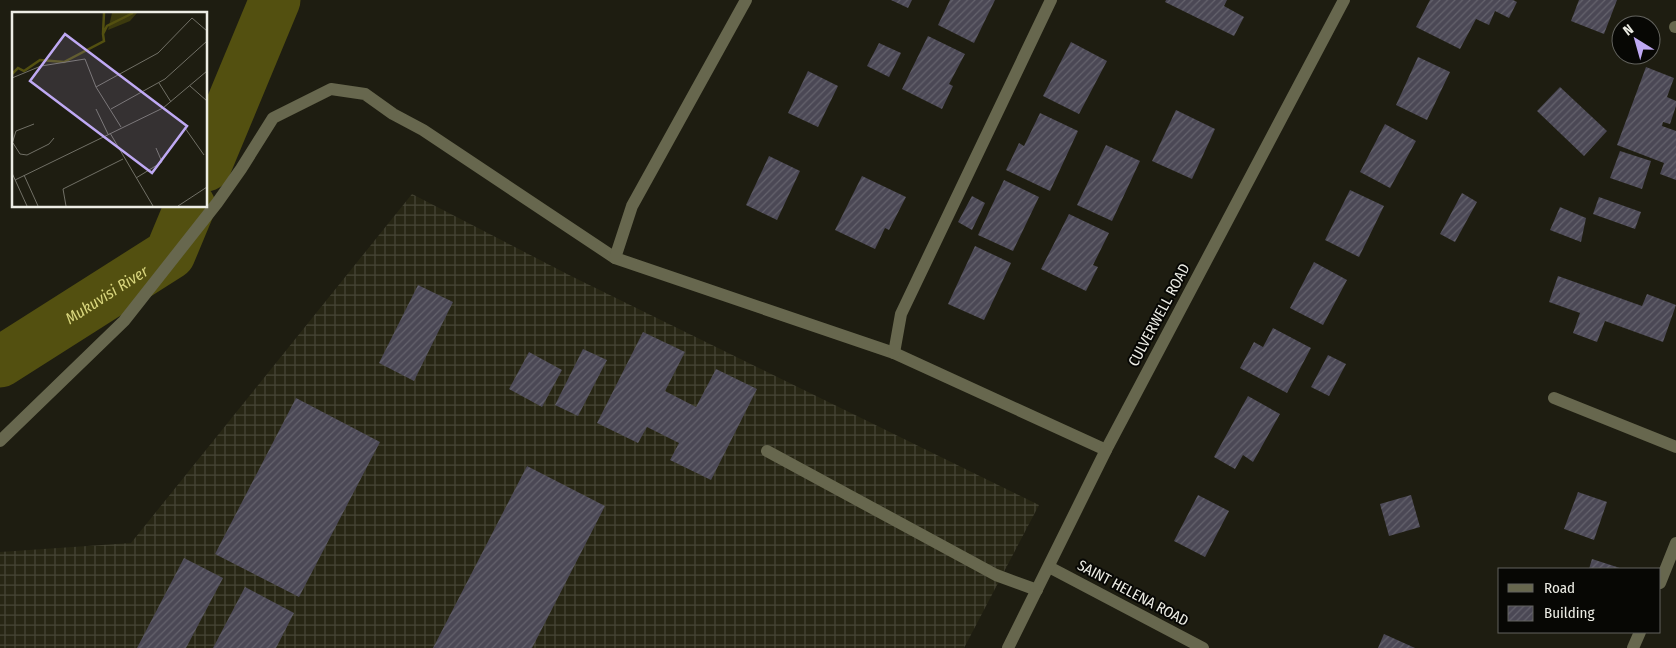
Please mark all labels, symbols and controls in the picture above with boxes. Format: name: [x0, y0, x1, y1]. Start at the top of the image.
inset map: [12, 12, 208, 208]
north arrow: [1611, 15, 1661, 65]
text: N: [1620, 21, 1637, 39]
water label: Mukuvisi River: [61, 261, 152, 328]
street label: CULVERWELL ROAD: [1124, 261, 1194, 369]
street label: SAINT HELENA ROAD: [1074, 556, 1192, 630]
legend: [1498, 568, 1661, 633]
text: Road: [1544, 579, 1575, 597]
text: Building: [1544, 604, 1595, 622]

